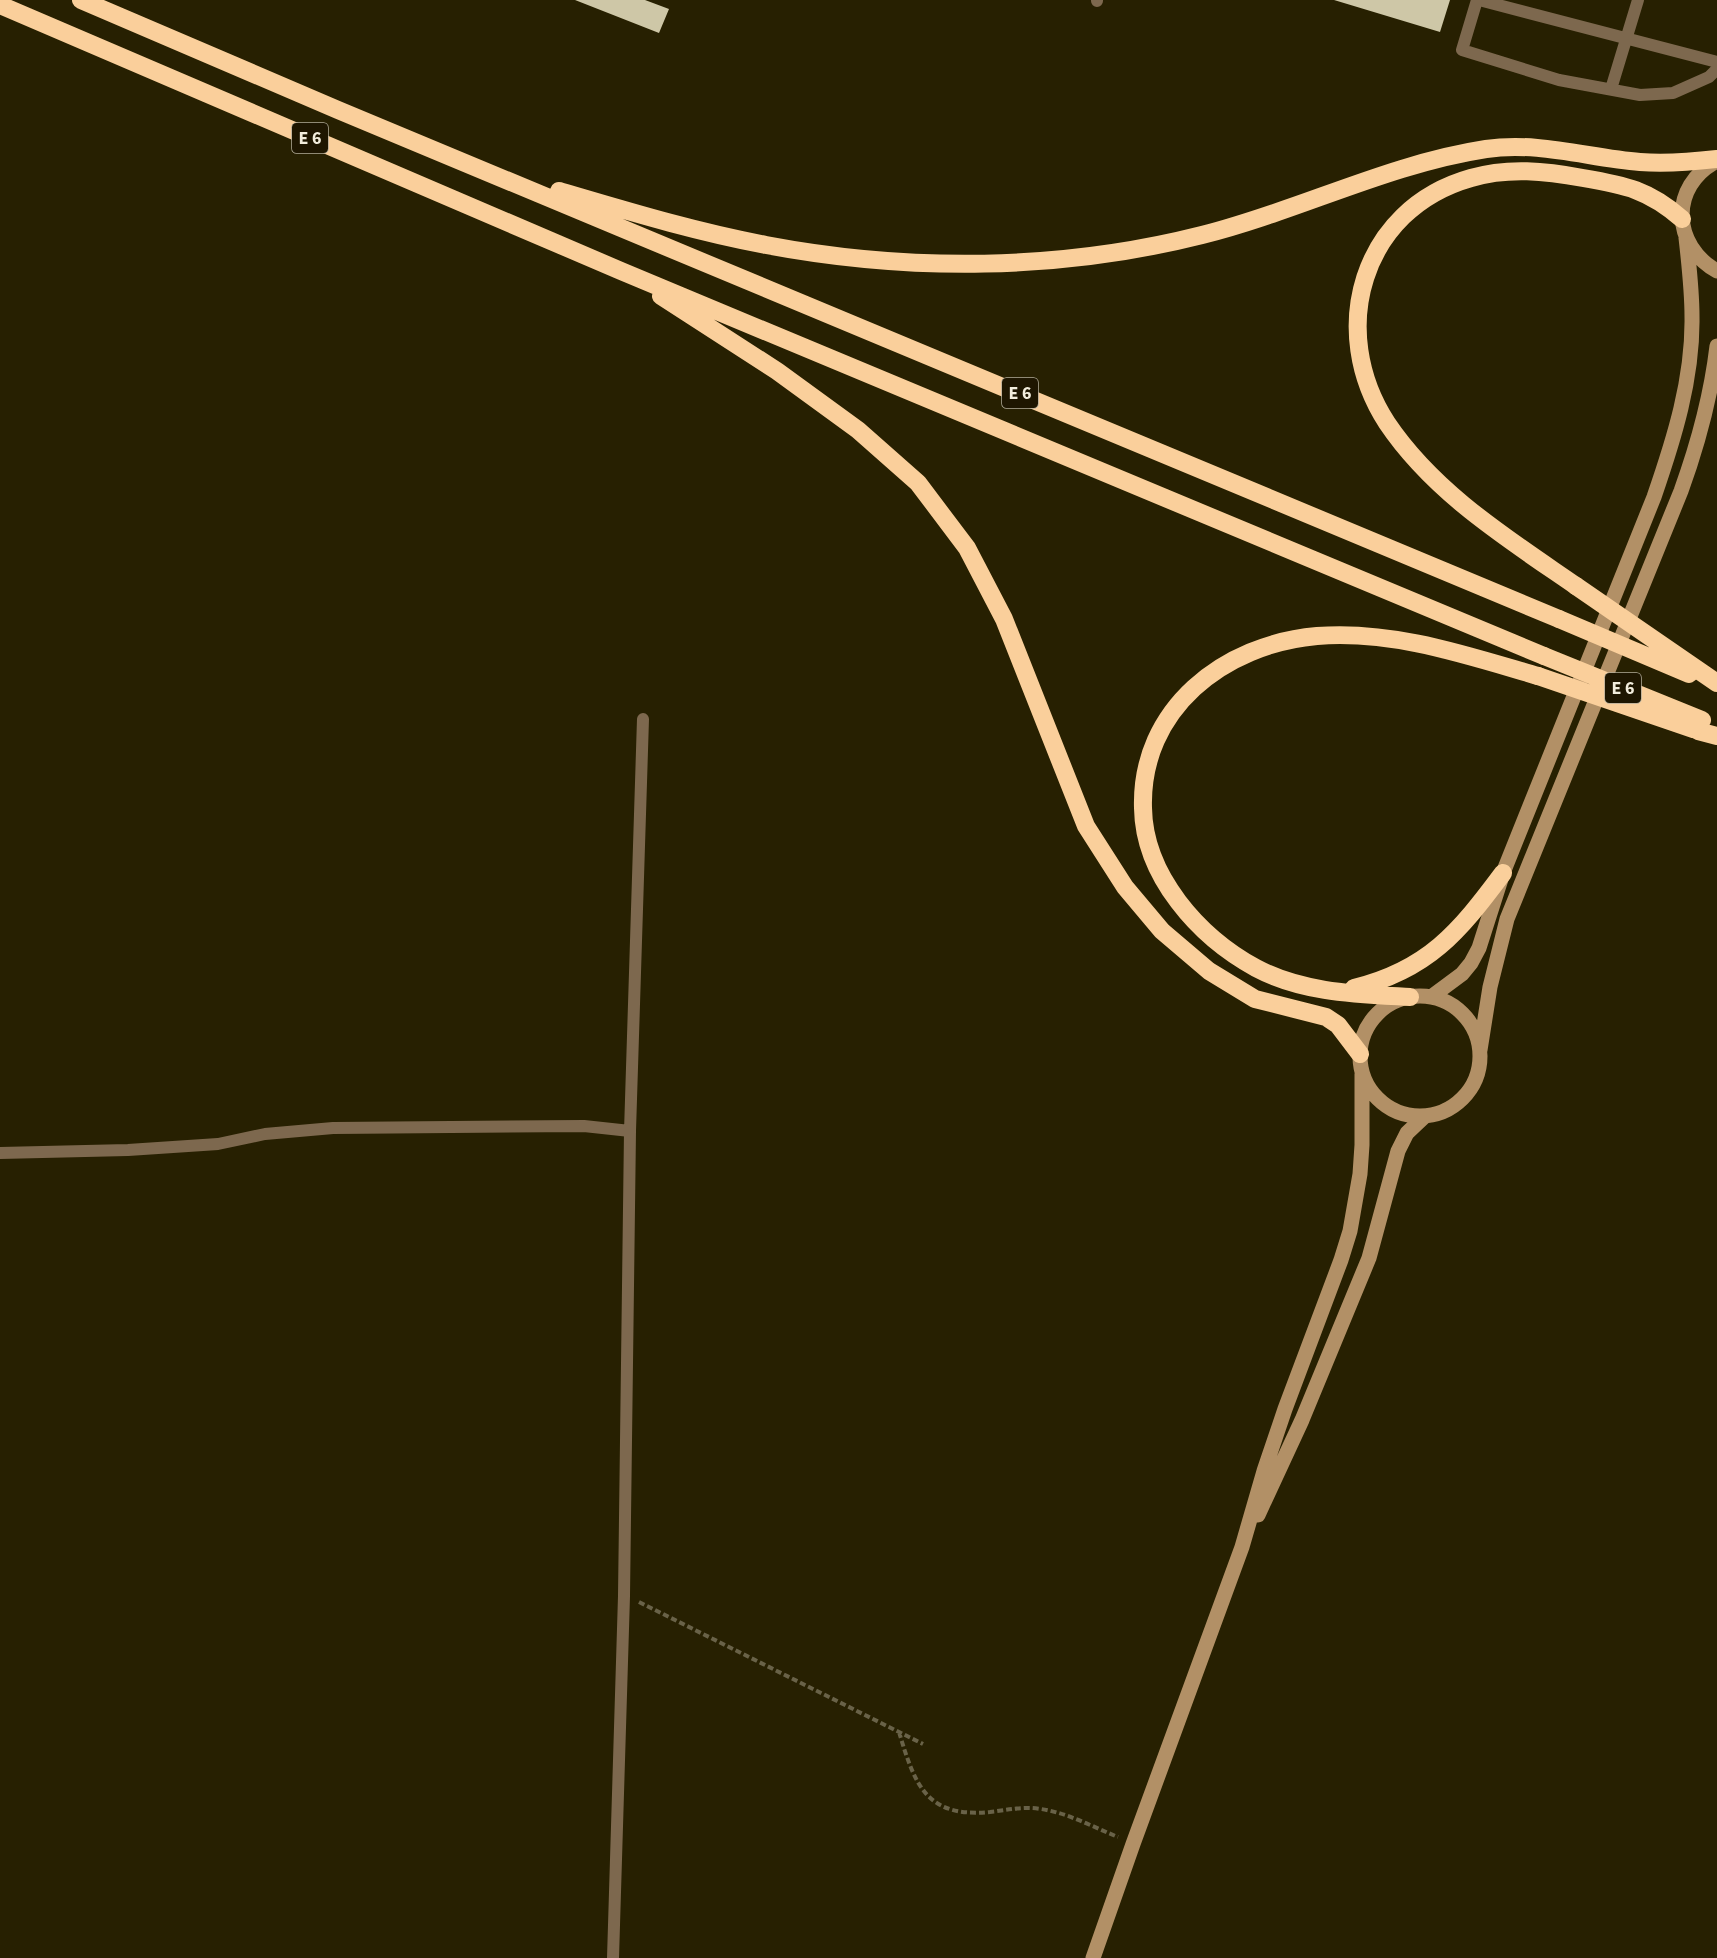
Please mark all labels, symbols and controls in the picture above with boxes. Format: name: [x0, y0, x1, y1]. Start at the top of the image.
road number: E 6: [292, 123, 328, 153]
road number: E 6: [1002, 378, 1038, 408]
road number: E 6: [1605, 673, 1641, 703]

